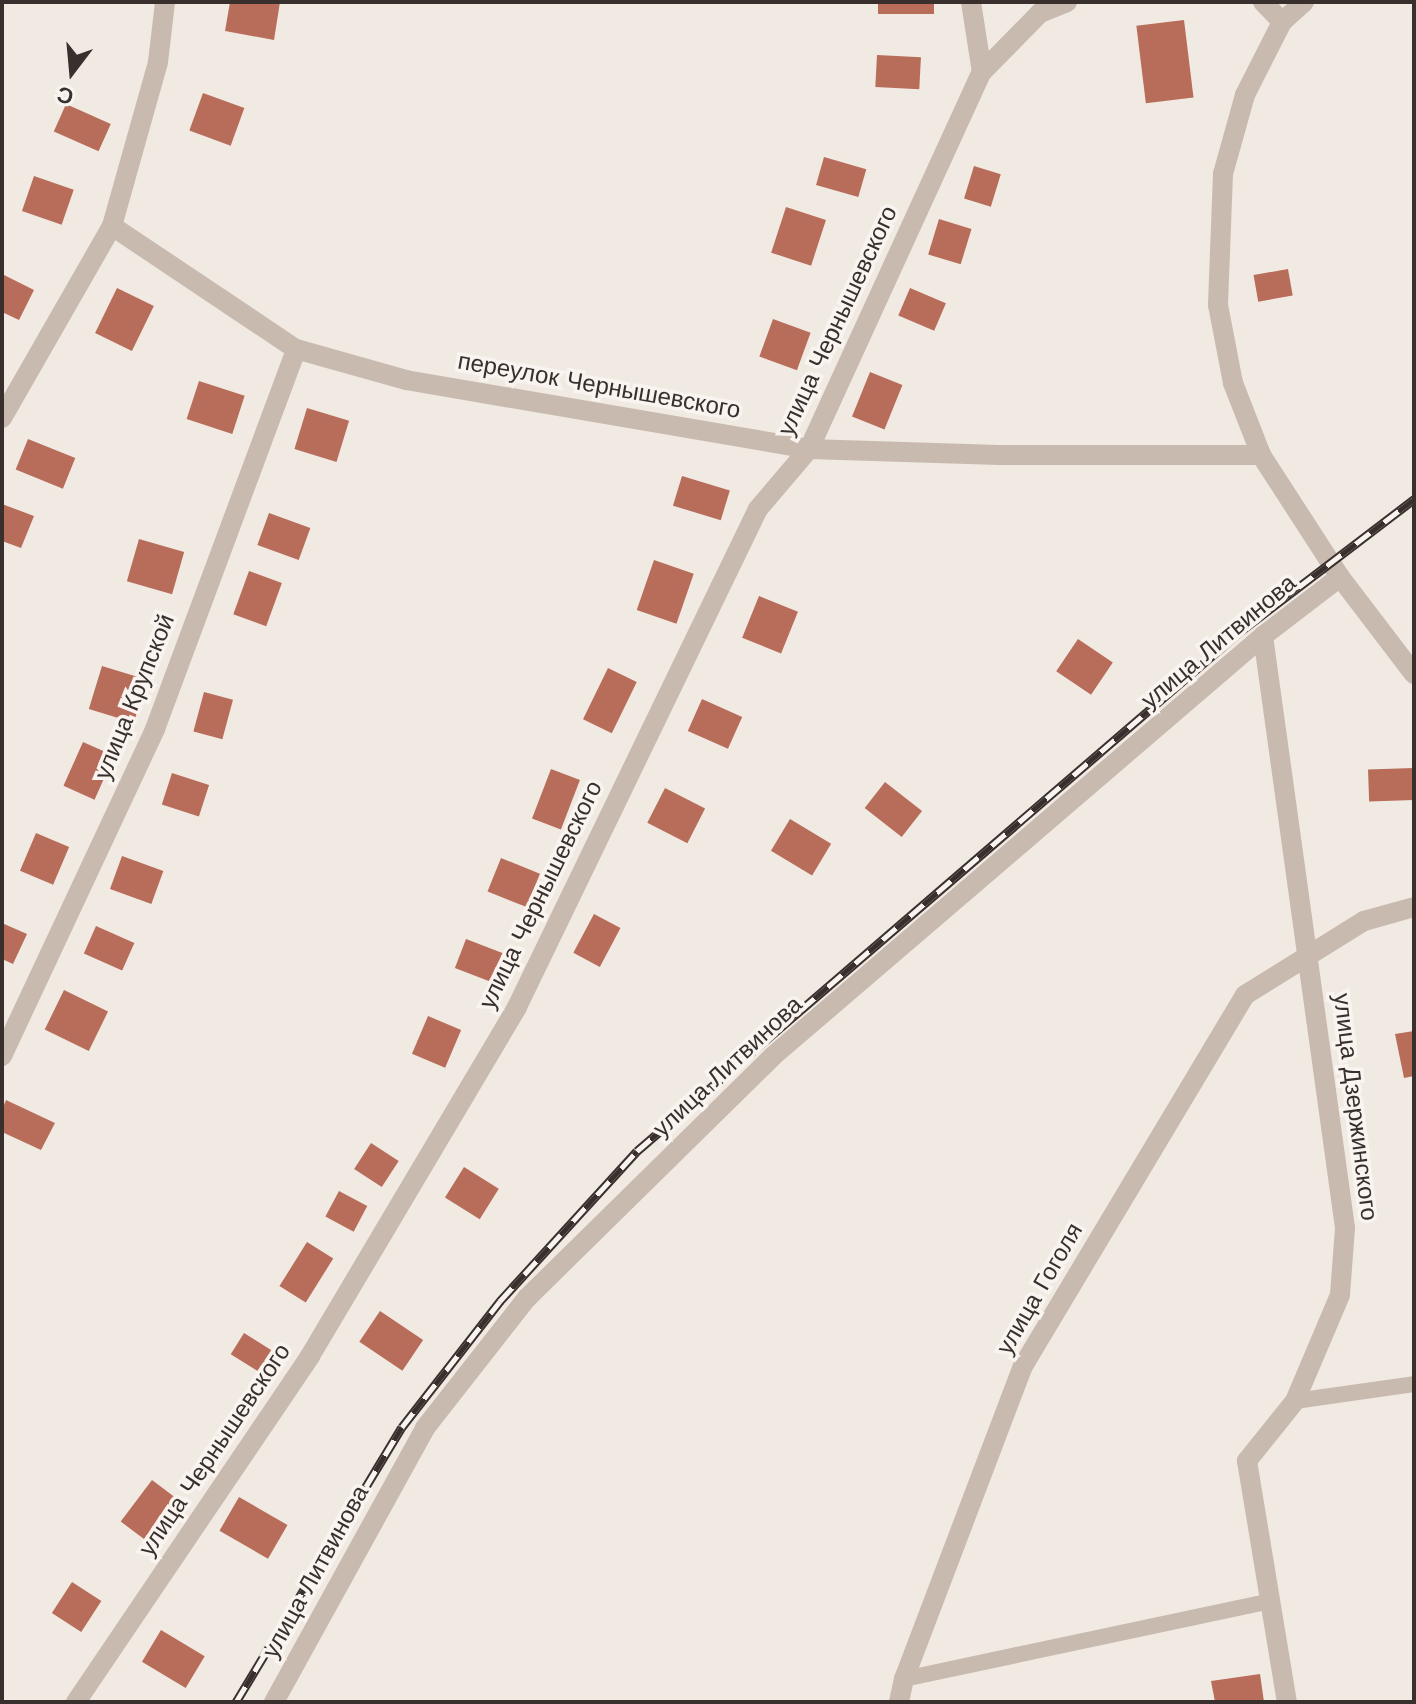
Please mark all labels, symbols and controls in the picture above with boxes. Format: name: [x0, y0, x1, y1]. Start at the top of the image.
north arrow: [32, 32, 112, 112]
text: С: [54, 81, 76, 110]
street label: улица Чернышевского: [772, 202, 904, 440]
street label: переулок Чернышевского: [455, 347, 743, 425]
street label: улица Литвинова: [1136, 569, 1302, 715]
street label: улица Крупской: [89, 610, 181, 784]
street label: улица Чернышевского: [473, 776, 609, 1014]
street label: улица Литвинова: [648, 991, 808, 1143]
street label: улица Дзержинского: [1327, 992, 1383, 1222]
street label: улица Гоголя: [991, 1218, 1089, 1360]
street label: улица Чернышевского: [133, 1338, 297, 1562]
street label: улица Литвинова: [257, 1481, 375, 1663]

